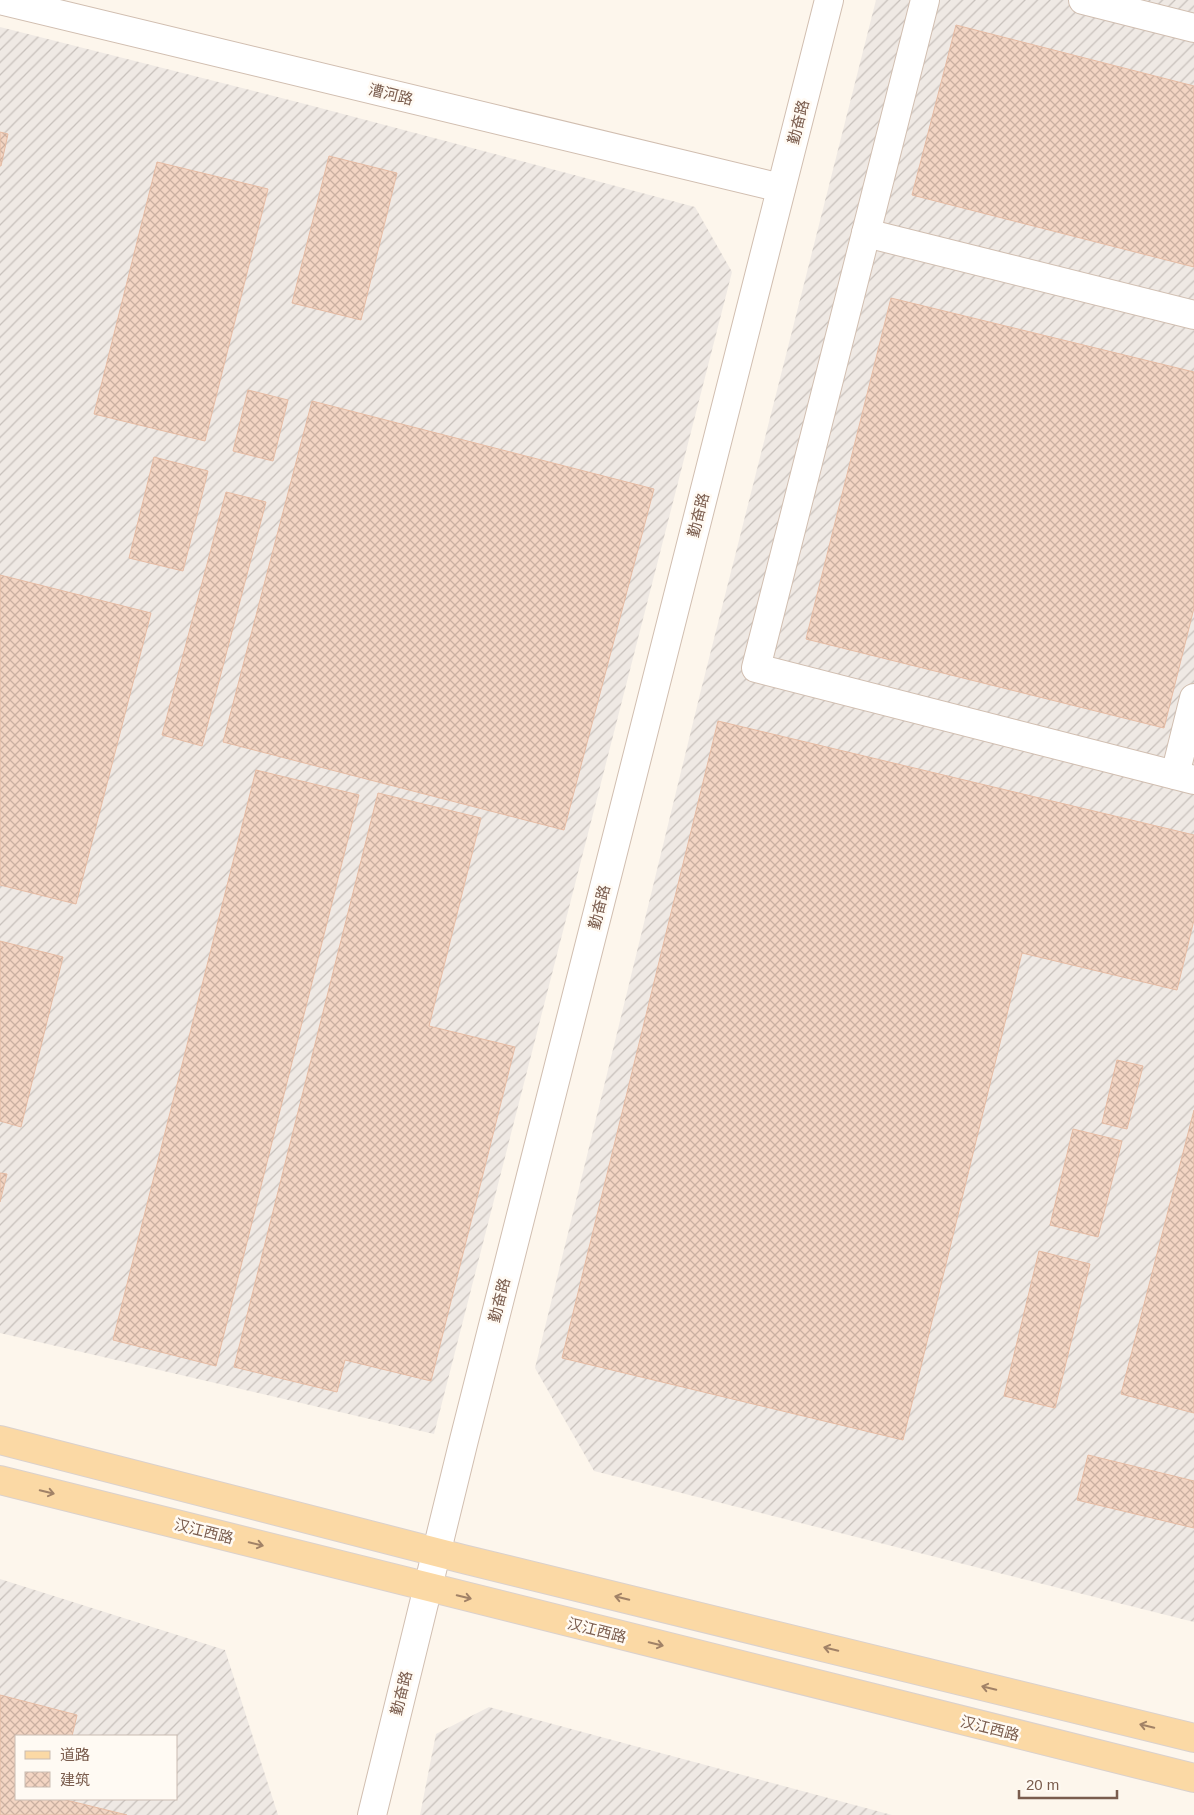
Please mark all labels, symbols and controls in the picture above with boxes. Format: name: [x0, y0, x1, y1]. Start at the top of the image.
street label: 漕河路: [367, 80, 415, 108]
street label: 勤奋路: [784, 98, 812, 146]
street label: 勤奋路: [684, 491, 712, 539]
street label: 勤奋路: [585, 883, 613, 931]
street label: 勤奋路: [485, 1276, 513, 1324]
one-way arrow: [39, 1487, 55, 1497]
street label: 汉江西路: [173, 1515, 235, 1547]
one-way arrow: [247, 1540, 263, 1549]
one-way arrow: [456, 1592, 472, 1602]
one-way arrow: [615, 1593, 631, 1602]
street label: 汉江西路: [566, 1614, 628, 1646]
one-way arrow: [647, 1640, 663, 1649]
one-way arrow: [823, 1644, 839, 1653]
street label: 勤奋路: [387, 1669, 415, 1717]
one-way arrow: [981, 1683, 997, 1692]
street label: 汉江西路: [959, 1712, 1021, 1744]
one-way arrow: [1139, 1721, 1155, 1730]
legend: [15, 1735, 178, 1800]
text: 道路: [60, 1746, 90, 1763]
scale bar: [1019, 1768, 1116, 1800]
text: 建筑: [60, 1771, 90, 1788]
text: 20 m: [1026, 1776, 1059, 1793]

